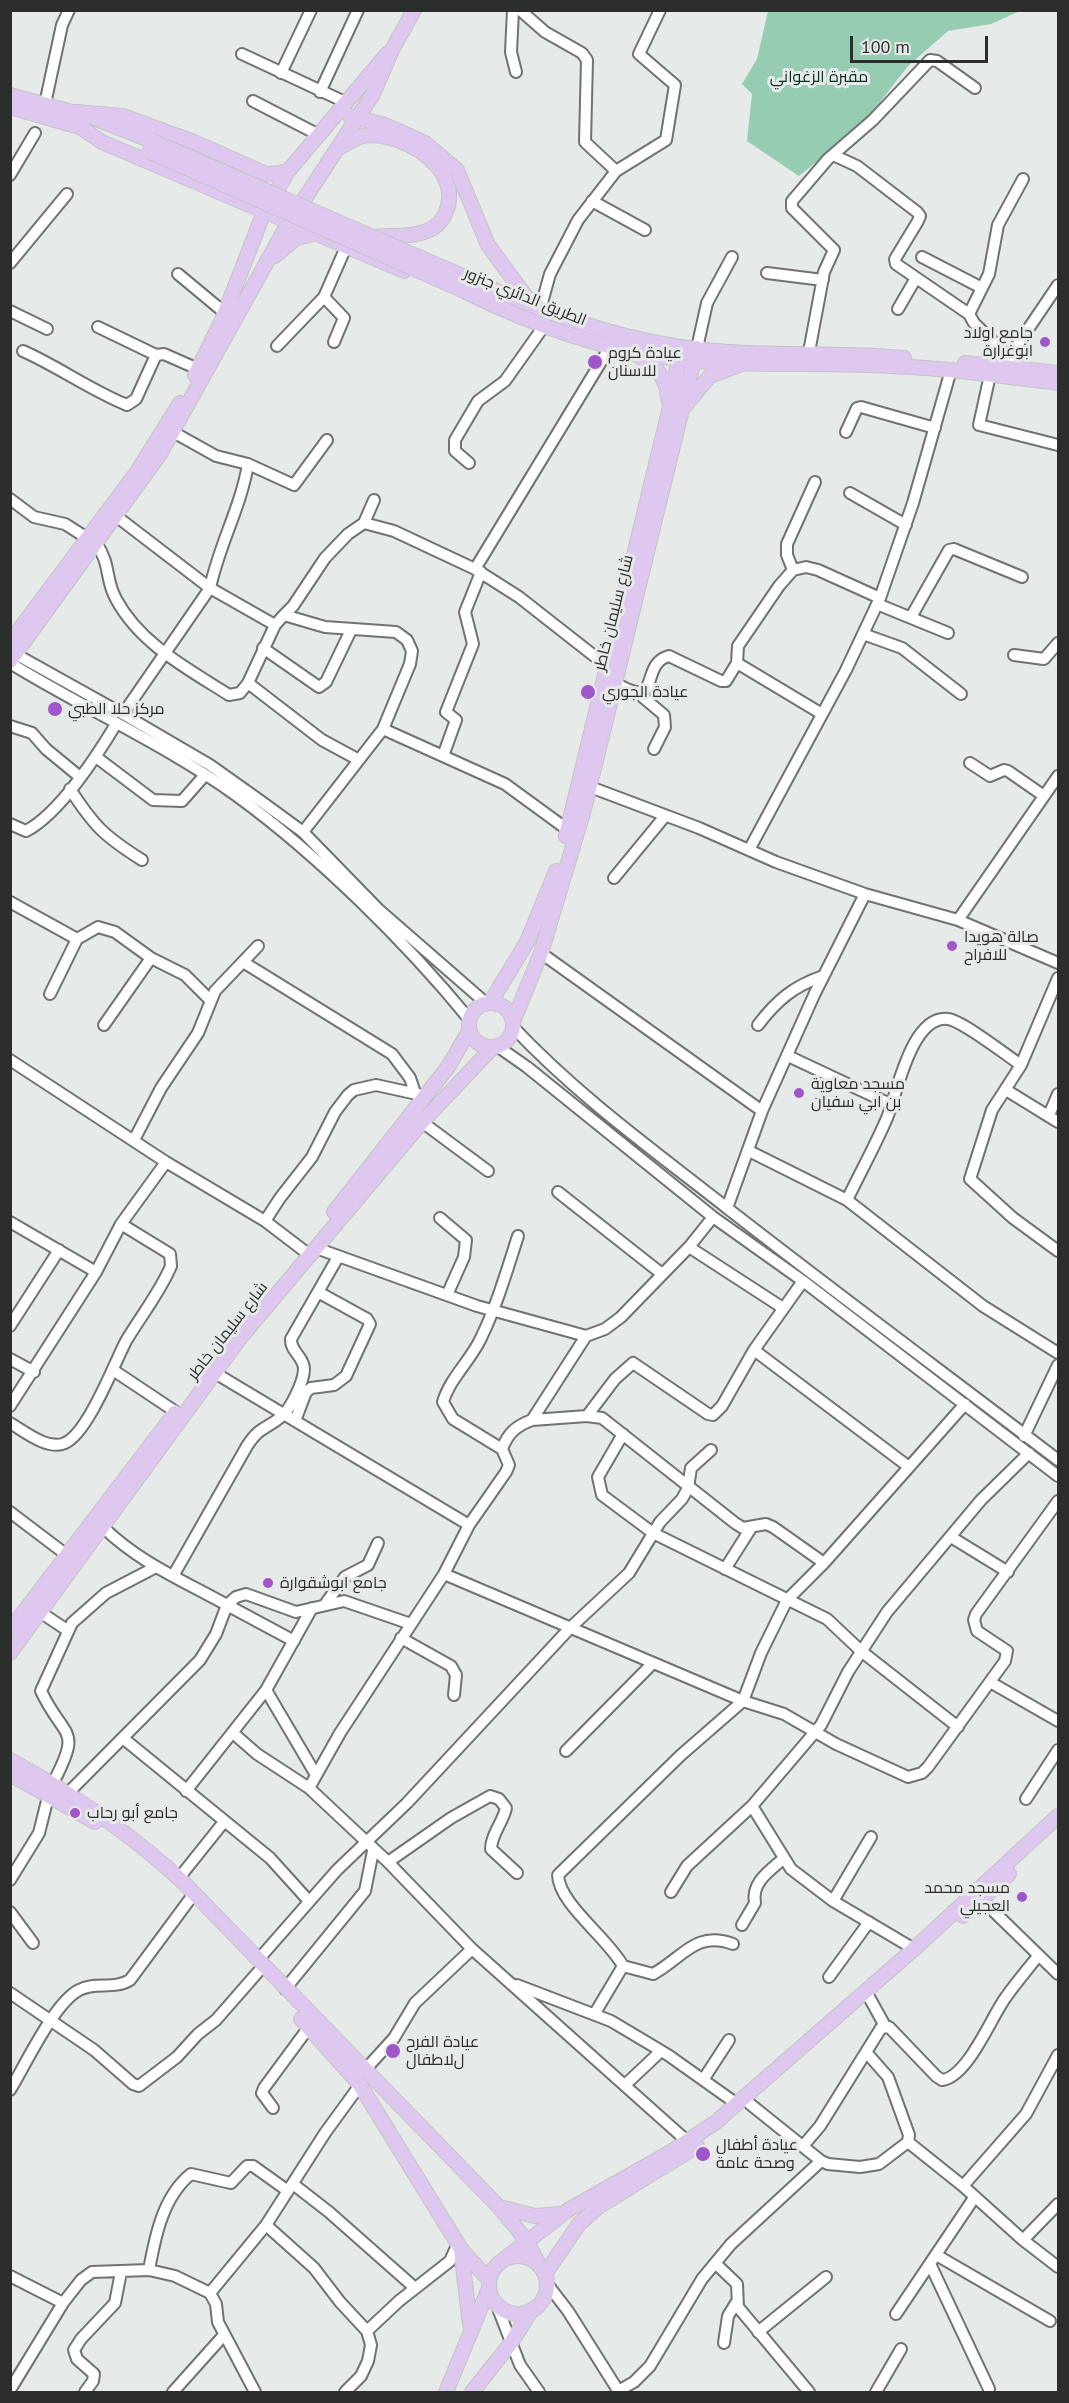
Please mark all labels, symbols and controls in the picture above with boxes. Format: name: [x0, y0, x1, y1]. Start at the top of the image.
scale bar: [853, 24, 991, 62]
text: 100 m: [861, 35, 910, 58]
park label: مقبرة الزغواني: [770, 67, 868, 87]
street label: الطريق الدائري جنزور: [461, 264, 589, 330]
place label: جامع اولاد ابوغرارة: [964, 323, 1033, 361]
marker: جامع اولاد ابوغرارة: [1038, 335, 1052, 349]
place label: عيادة كروم للاسنان: [608, 343, 682, 381]
marker: عيادة كروم للاسنان: [586, 353, 604, 371]
street label: شارع سليمان خاطر: [590, 553, 638, 673]
place label: عيادة الجوري: [602, 682, 688, 702]
marker: عيادة الجوري: [579, 683, 597, 701]
place label: مركز حلا الطبي: [68, 699, 164, 719]
marker: مركز حلا الطبي: [46, 700, 64, 718]
place label: صالة هويدا للافراح: [964, 927, 1039, 965]
marker: صالة هويدا للافراح: [945, 939, 959, 953]
place label: مسجد معاوية بن ابي سفيان: [811, 1074, 905, 1112]
marker: مسجد معاوية بن ابي سفيان: [792, 1086, 806, 1100]
street label: شارع سليمان خاطر: [184, 1278, 272, 1384]
place label: جامع ابوشقوارة: [280, 1573, 387, 1593]
marker: جامع ابوشقوارة: [261, 1576, 275, 1590]
place label: جامع أبو رحاب: [87, 1803, 178, 1823]
marker: جامع أبو رحاب: [68, 1806, 82, 1820]
place label: مسجد محمد العجيلي: [924, 1878, 1010, 1916]
marker: مسجد محمد العجيلي: [1015, 1890, 1029, 1904]
place label: عيادة الفرح لﻻطفال: [406, 2032, 479, 2070]
marker: عيادة الفرح لﻻطفال: [384, 2042, 402, 2060]
place label: عيادة أطفال وصحة عامة: [716, 2135, 798, 2173]
marker: عيادة أطفال وصحة عامة: [694, 2145, 712, 2163]

